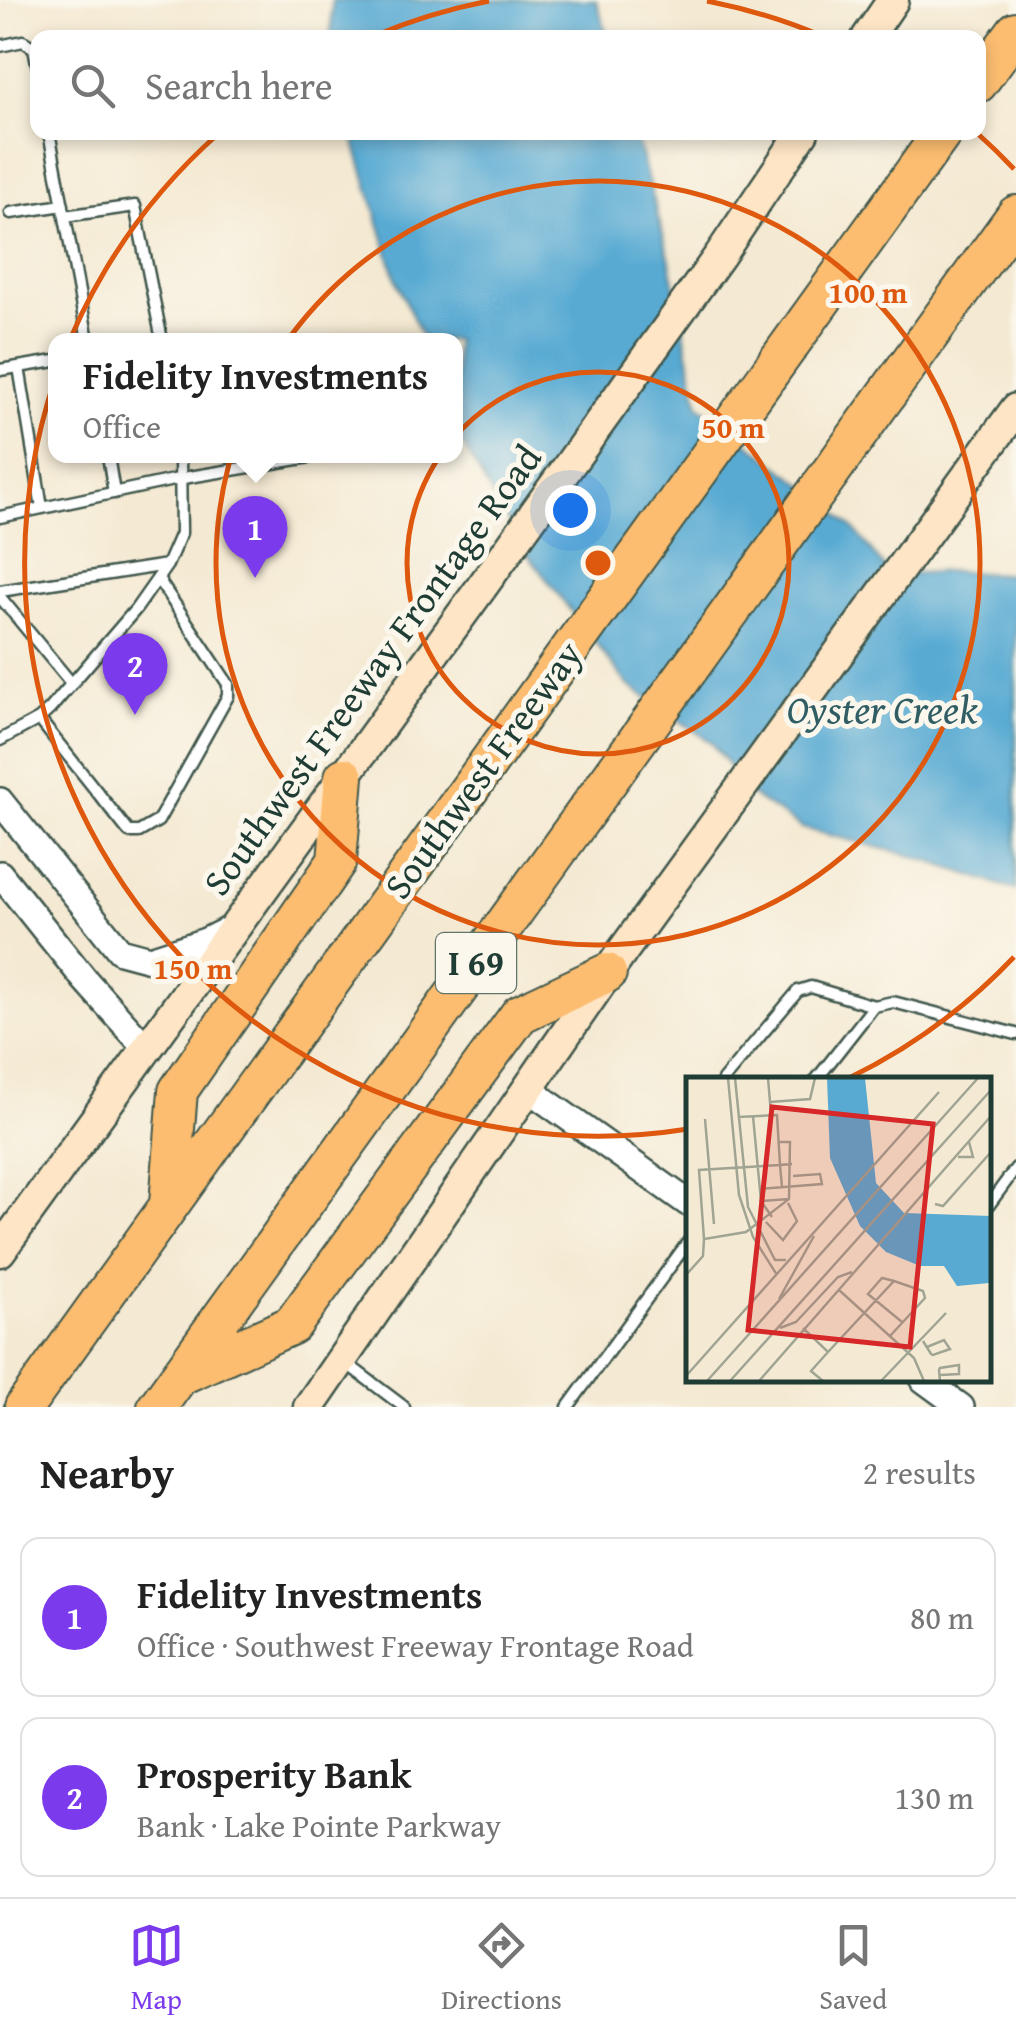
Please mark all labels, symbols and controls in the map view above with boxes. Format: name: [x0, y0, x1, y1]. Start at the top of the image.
search box: [30, 30, 986, 140]
text: Search here: [145, 57, 333, 113]
icon: search: [65, 58, 120, 113]
text: 100 m: [829, 270, 908, 314]
popup: [48, 333, 463, 463]
text: Fidelity Investments: [83, 347, 428, 403]
text: Office: [83, 403, 161, 450]
text: 50 m: [701, 405, 765, 449]
street label: Southwest Freeway Frontage Road: [193, 436, 551, 904]
your location: [545, 485, 596, 536]
pin: 1: [222, 496, 288, 578]
centre of rings: [580, 545, 616, 581]
pin: 2: [102, 632, 168, 715]
street label: Southwest Freeway: [374, 633, 592, 907]
water label: Oyster Creek: [787, 679, 978, 738]
road number: I 69: [436, 933, 516, 993]
text: 150 m: [154, 946, 233, 990]
inset map: [686, 1077, 991, 1382]
text: Nearby: [40, 1442, 174, 1503]
text: 2 results: [863, 1449, 976, 1496]
text: Fidelity Investments: [137, 1566, 482, 1622]
text: 1: [66, 1594, 83, 1641]
text: 80 m: [910, 1594, 974, 1641]
text: Office · Southwest Freeway Frontage Road: [137, 1622, 694, 1669]
text: Prosperity Bank: [137, 1746, 411, 1802]
text: 2: [66, 1774, 83, 1821]
text: 130 m: [895, 1774, 974, 1821]
text: Bank · Lake Pointe Parkway: [137, 1802, 501, 1849]
tab: Map: [129, 1918, 184, 2019]
tab: Directions: [441, 1918, 562, 2019]
tab: Saved: [819, 1918, 887, 2019]

